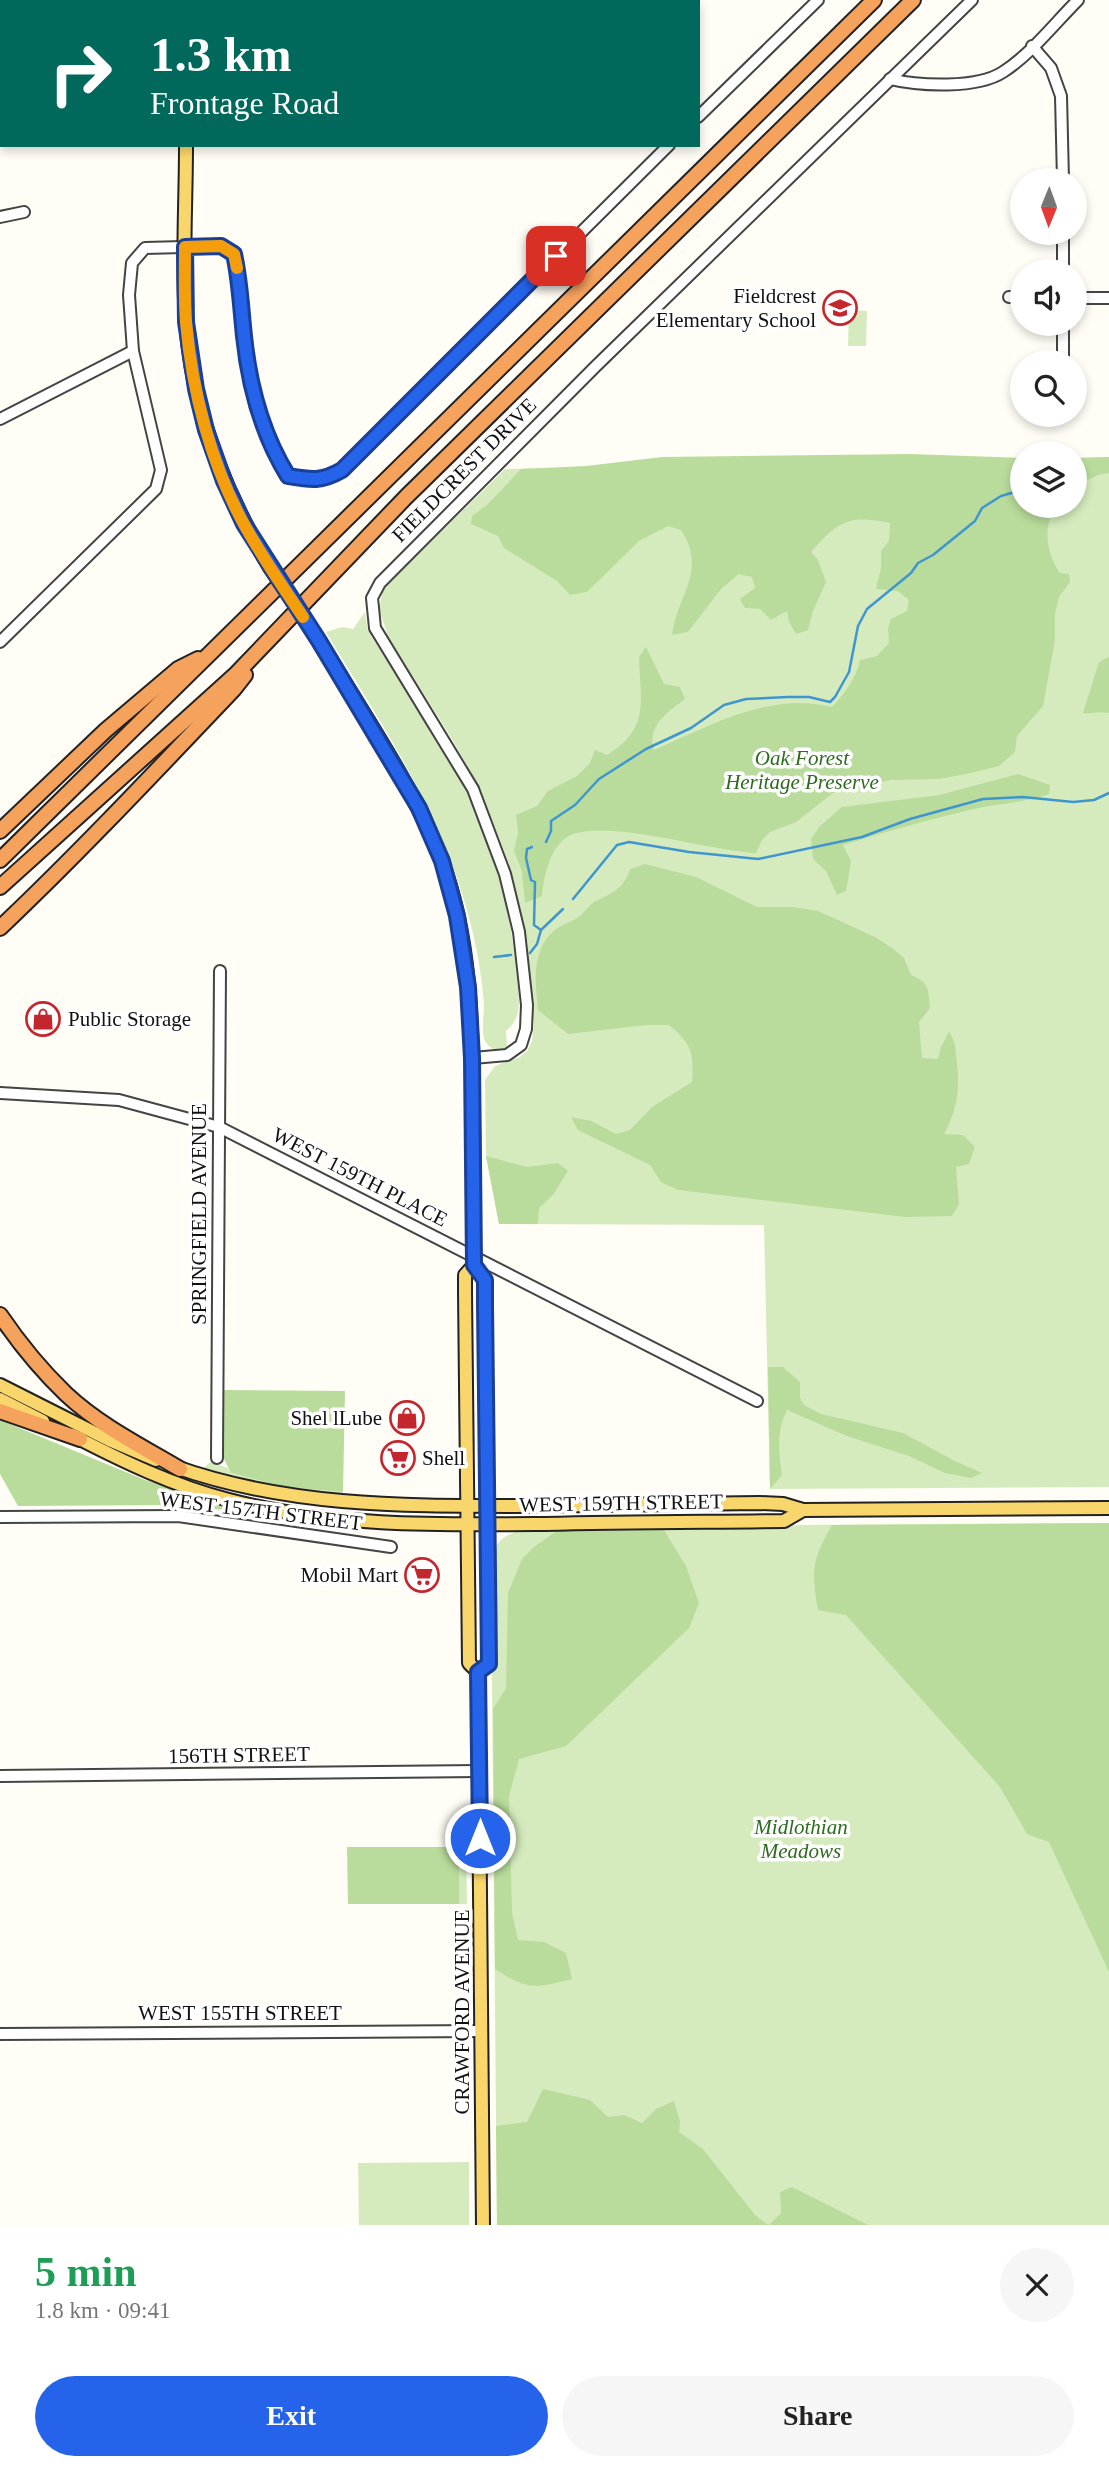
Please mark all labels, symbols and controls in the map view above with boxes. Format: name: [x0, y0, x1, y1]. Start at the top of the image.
text: 1.3 km: [150, 27, 292, 82]
icon: right: [35, 28, 126, 119]
text: Frontage Road: [150, 85, 339, 121]
north arrow: [1010, 168, 1087, 245]
map controls: [1010, 168, 1087, 518]
pin: [526, 226, 586, 286]
icon: arrive: [537, 237, 575, 275]
button: sound: [1010, 259, 1087, 336]
place label: Fieldcrest Elementary School: [656, 284, 816, 332]
school or university icon: Fieldcrest Elementary School: [821, 289, 859, 327]
button: search: [1010, 350, 1087, 427]
street label: FIELDCREST DRIVE: [387, 393, 541, 547]
button: layers: [1010, 441, 1087, 518]
park label: Oak Forest Heritage Preserve: [724, 746, 879, 794]
shop icon: Public Storage: [24, 1000, 62, 1038]
place label: Public Storage: [68, 1007, 191, 1031]
street label: SPRINGFIELD AVENUE: [187, 1103, 211, 1325]
street label: WEST 159TH PLACE: [268, 1122, 452, 1232]
shop icon: Shel lLube: [388, 1399, 426, 1437]
place label: Shel lLube: [290, 1406, 382, 1430]
supermarket icon: Shell: [379, 1439, 417, 1477]
place label: Shell: [422, 1446, 465, 1470]
street label: WEST 157TH STREET: [158, 1487, 364, 1535]
street label: WEST 159TH STREET: [519, 1489, 723, 1517]
supermarket icon: Mobil Mart: [403, 1556, 441, 1594]
place label: Mobil Mart: [301, 1563, 398, 1587]
street label: 156TH STREET: [168, 1742, 310, 1768]
position arrow: [443, 1801, 517, 1875]
park label: Midlothian Meadows: [753, 1815, 848, 1863]
street label: CRAWFORD AVENUE: [450, 1909, 474, 2115]
street label: WEST 155TH STREET: [138, 2001, 342, 2025]
button: close: [1000, 2248, 1074, 2322]
text: 5 min: [35, 2249, 137, 2295]
text: 1.8 km · 09:41: [35, 2298, 170, 2323]
button: Exit: [35, 2376, 548, 2456]
button: Share: [562, 2376, 1074, 2456]

